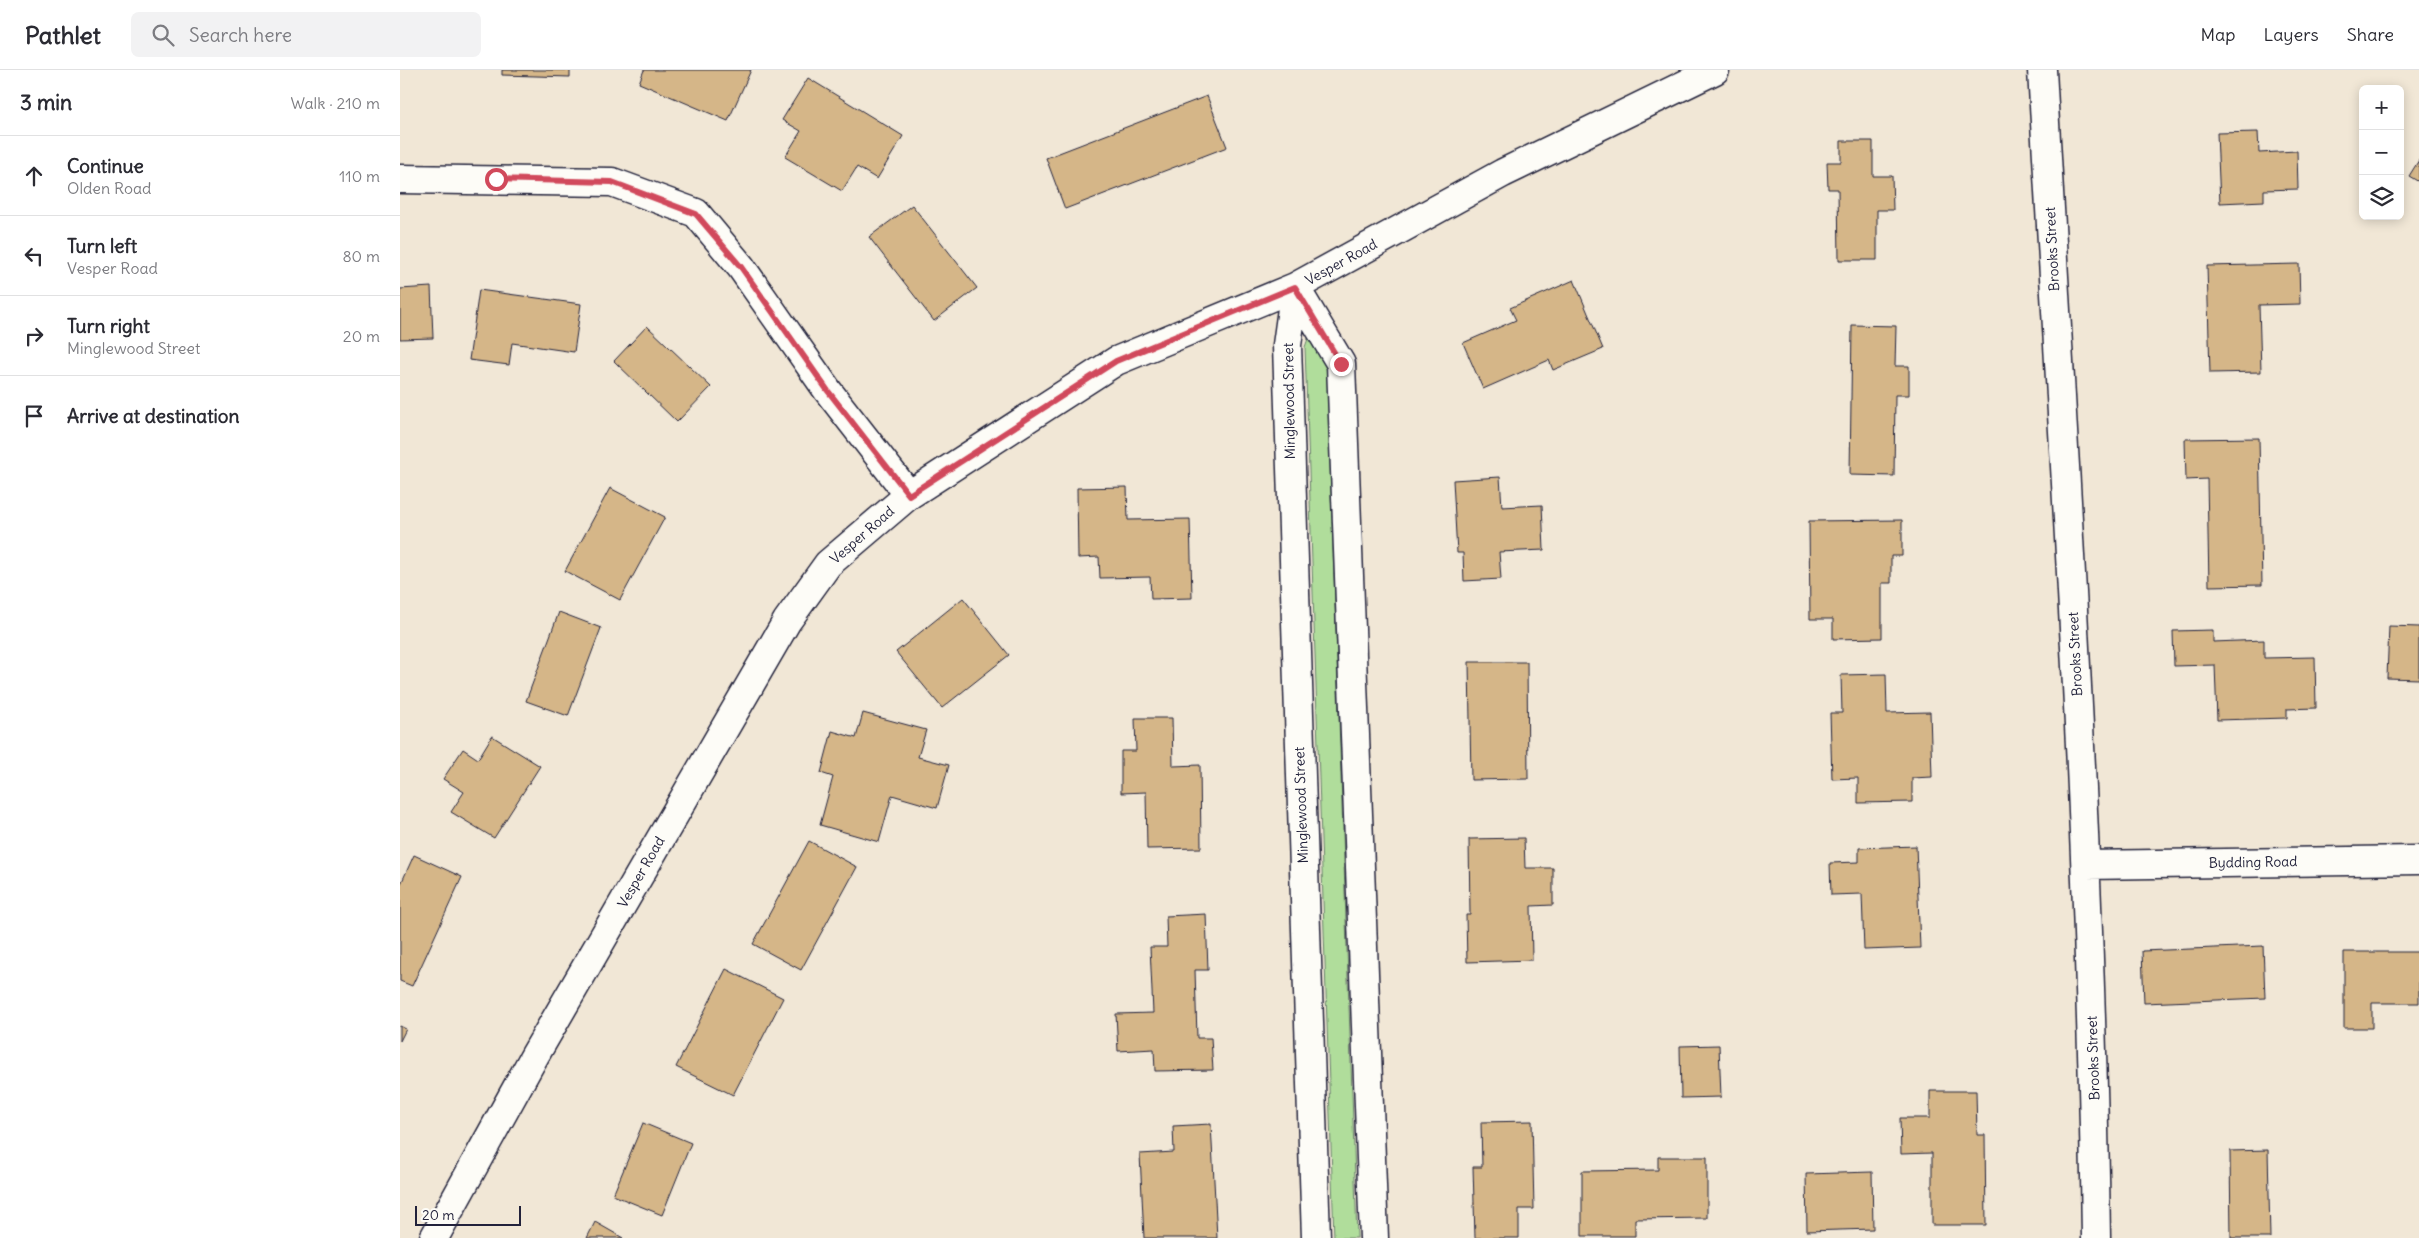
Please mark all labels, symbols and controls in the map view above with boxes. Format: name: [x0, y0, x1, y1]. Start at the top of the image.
search box: [131, 12, 481, 57]
text: Pathlet: [25, 20, 101, 50]
icon: search: [149, 21, 177, 49]
text: Search here: [189, 23, 292, 47]
text: Map: [2200, 23, 2235, 46]
text: Layers: [2263, 23, 2319, 46]
text: Share: [2347, 23, 2394, 46]
map controls: [2359, 85, 2404, 220]
button: +: [2359, 85, 2404, 130]
text: 3 min: [20, 89, 72, 116]
text: Walk · 210 m: [290, 93, 380, 113]
button: −: [2359, 130, 2404, 175]
text: Continue: [67, 154, 144, 178]
icon: ahead: [20, 162, 48, 190]
text: 110 m: [339, 166, 380, 186]
route start: [485, 168, 508, 191]
button: layers: [2359, 175, 2404, 220]
text: Olden Road: [67, 178, 152, 198]
street label: Brooks Street: [2041, 206, 2063, 292]
text: Turn left: [67, 234, 137, 258]
street label: Vesper Road: [1302, 235, 1380, 289]
icon: left: [20, 242, 48, 270]
text: 80 m: [342, 246, 380, 266]
text: Vesper Road: [67, 258, 158, 278]
text: Turn right: [67, 314, 150, 338]
icon: right: [20, 322, 48, 350]
text: 20 m: [343, 326, 380, 346]
text: Minglewood Street: [67, 338, 200, 358]
street label: Minglewood Street: [1279, 342, 1299, 460]
route end: [1330, 353, 1353, 376]
icon: arrive: [20, 402, 48, 430]
text: Arrive at destination: [67, 404, 240, 428]
street label: Vesper Road: [826, 502, 898, 568]
street label: Brooks Street: [2064, 611, 2086, 697]
street label: Minglewood Street: [1290, 746, 1312, 864]
street label: Vesper Road: [613, 833, 669, 911]
street label: Bydding Road: [2208, 852, 2298, 872]
street label: Brooks Street: [2083, 1015, 2103, 1101]
scale bar: [415, 1203, 521, 1226]
text: 20 m: [422, 1206, 455, 1224]

